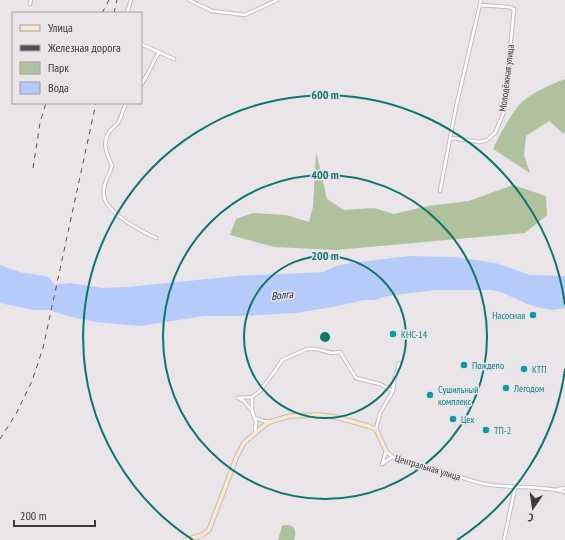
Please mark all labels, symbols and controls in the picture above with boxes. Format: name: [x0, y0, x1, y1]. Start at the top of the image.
legend: [12, 12, 142, 104]
text: Улица: [48, 20, 73, 35]
text: Железная дорога: [47, 40, 121, 55]
street label: Молодёжная улица: [496, 44, 517, 112]
text: Парк: [48, 60, 69, 75]
text: Вода: [48, 80, 69, 95]
text: 600 m: [311, 87, 339, 102]
text: 400 m: [311, 167, 339, 182]
text: 200 m: [311, 248, 339, 263]
water label: Волга: [270, 287, 294, 303]
place label: Насосная: [492, 309, 525, 322]
marker: Насосная: [528, 310, 538, 320]
place label: КНС-14: [401, 328, 428, 341]
marker: КНС-14: [388, 329, 398, 339]
centre of rings: [318, 330, 332, 344]
place label: Пождепо: [472, 359, 504, 372]
marker: Пождепо: [459, 360, 469, 370]
place label: КТП: [532, 363, 547, 376]
marker: КТП: [519, 364, 529, 374]
place label: Легодом: [513, 382, 544, 395]
place label: Сушильный комплекс: [438, 383, 479, 408]
marker: Легодом: [501, 383, 511, 393]
marker: Сушильный комплекс: [425, 390, 435, 400]
place label: Цех: [461, 413, 474, 426]
marker: Цех: [448, 414, 458, 424]
place label: ТП-2: [494, 424, 511, 437]
marker: ТП-2: [481, 425, 491, 435]
street label: Центральная улица: [393, 451, 462, 484]
north arrow: [513, 488, 553, 528]
scale bar: [14, 502, 95, 528]
text: 200 m: [20, 508, 47, 523]
text: С: [527, 510, 535, 525]

